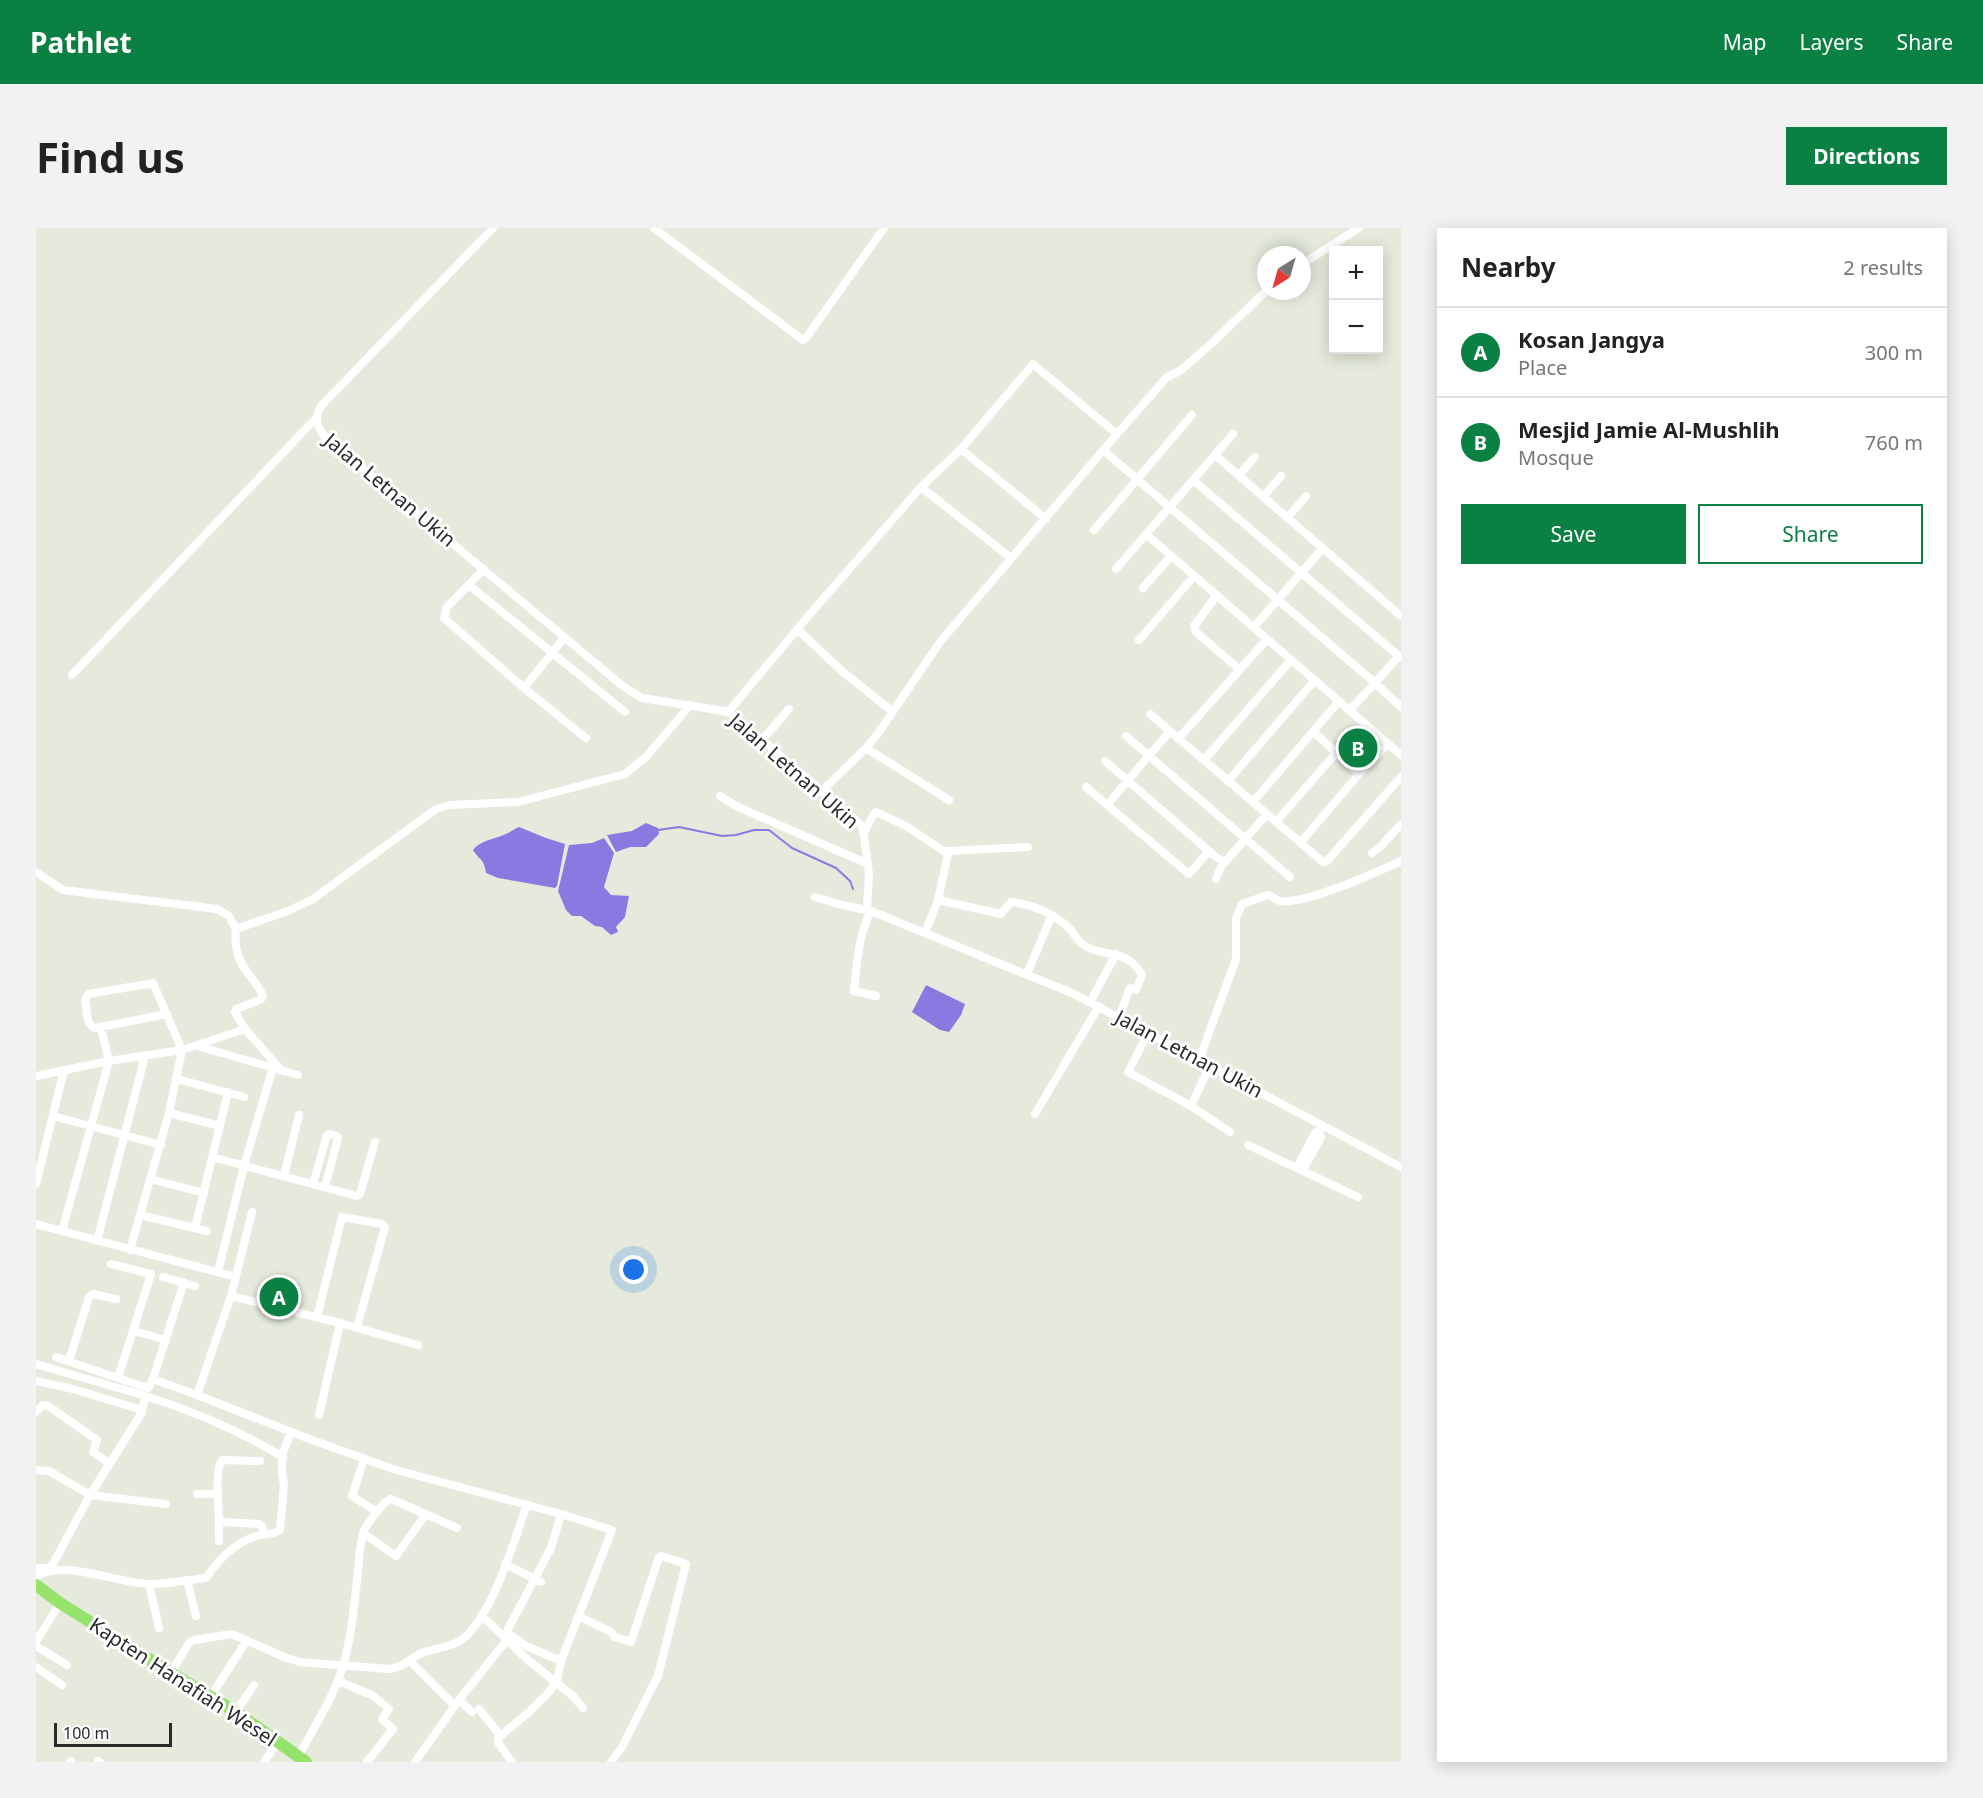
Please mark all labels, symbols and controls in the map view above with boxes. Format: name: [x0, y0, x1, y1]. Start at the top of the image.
text: Pathlet: [30, 23, 132, 61]
text: Map: [1723, 28, 1767, 56]
text: Layers: [1800, 28, 1864, 56]
text: Share: [1897, 28, 1953, 56]
button: Directions: [1786, 127, 1947, 185]
text: Find us: [36, 128, 185, 185]
north arrow: [1257, 246, 1311, 300]
map controls: [1329, 246, 1383, 354]
button: +: [1329, 246, 1383, 300]
text: Nearby: [1461, 249, 1556, 285]
text: 2 results: [1843, 254, 1923, 281]
button: −: [1329, 300, 1383, 354]
text: Kosan Jangya: [1518, 324, 1665, 354]
text: A: [1474, 339, 1487, 366]
text: 300 m: [1865, 339, 1923, 366]
text: Place: [1518, 354, 1567, 381]
text: Mesjid Jamie Al-Mushlih: [1518, 414, 1780, 444]
street label: Jalan Letnan Ukin: [317, 425, 462, 553]
text: B: [1474, 429, 1487, 456]
text: 760 m: [1865, 429, 1923, 456]
text: Mosque: [1518, 444, 1594, 471]
button: Save: [1461, 504, 1686, 564]
button: Share: [1698, 504, 1923, 564]
street label: Jalan Letnan Ukin: [722, 705, 865, 834]
pin: B: [1338, 726, 1378, 770]
street label: Jalan Letnan Ukin: [1109, 1002, 1268, 1104]
your location: [619, 1255, 648, 1284]
pin: A: [260, 1274, 298, 1320]
street label: Kapten Hanafiah Wesel: [85, 1611, 282, 1752]
scale bar: [54, 1720, 172, 1748]
text: 100 m: [63, 1722, 110, 1744]

